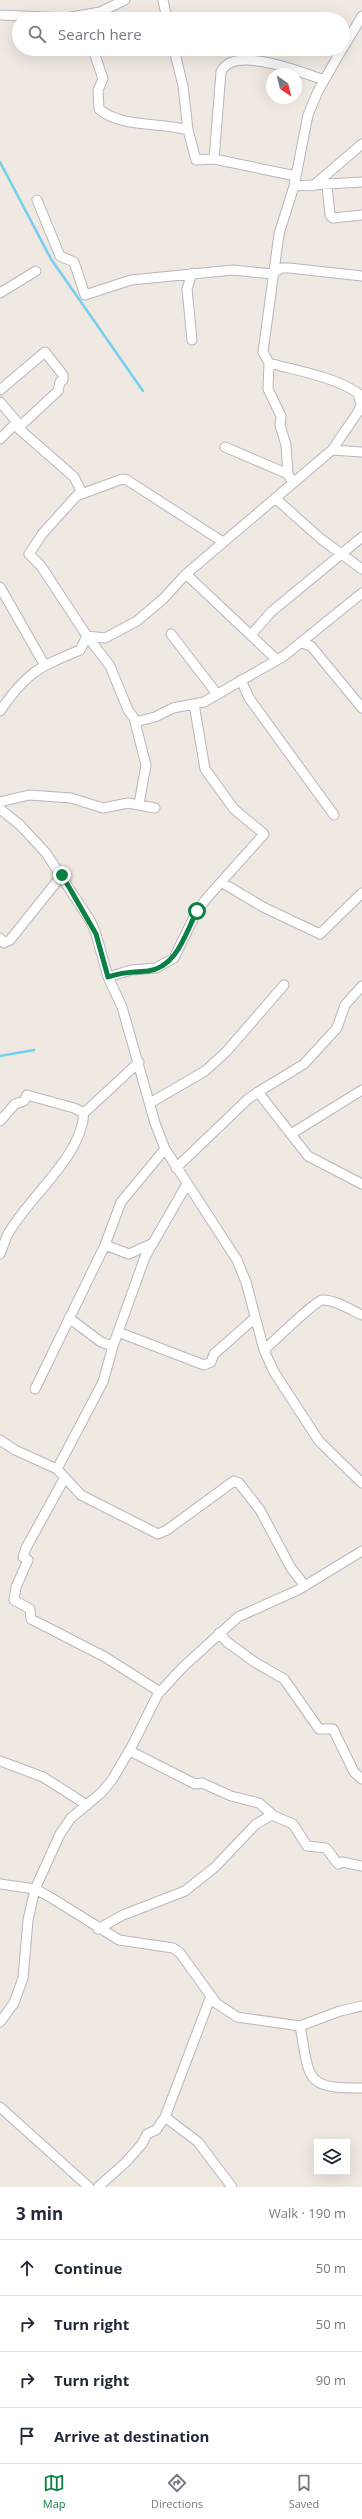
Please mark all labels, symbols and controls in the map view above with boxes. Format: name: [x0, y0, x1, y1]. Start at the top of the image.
search box: [12, 12, 350, 56]
icon: search: [26, 23, 48, 45]
text: Search here: [58, 24, 142, 44]
north arrow: [266, 68, 302, 104]
route end: [53, 866, 71, 884]
route start: [188, 902, 206, 920]
map controls: [314, 2139, 350, 2175]
button: layers: [314, 2139, 350, 2175]
text: 3 min: [16, 2202, 63, 2225]
text: Walk · 190 m: [269, 2204, 346, 2222]
icon: ahead: [16, 2257, 38, 2279]
text: Continue: [54, 2258, 122, 2278]
text: 50 m: [316, 2259, 346, 2277]
icon: right: [16, 2313, 38, 2335]
text: Turn right: [54, 2314, 129, 2334]
text: 50 m: [316, 2315, 346, 2333]
icon: right: [16, 2369, 38, 2391]
text: Turn right: [54, 2370, 129, 2390]
text: 90 m: [316, 2371, 346, 2389]
icon: arrive: [16, 2425, 38, 2447]
text: Arrive at destination: [54, 2426, 209, 2446]
tab: Map: [43, 2472, 66, 2511]
tab: Directions: [151, 2472, 203, 2511]
tab: Saved: [289, 2472, 319, 2511]

